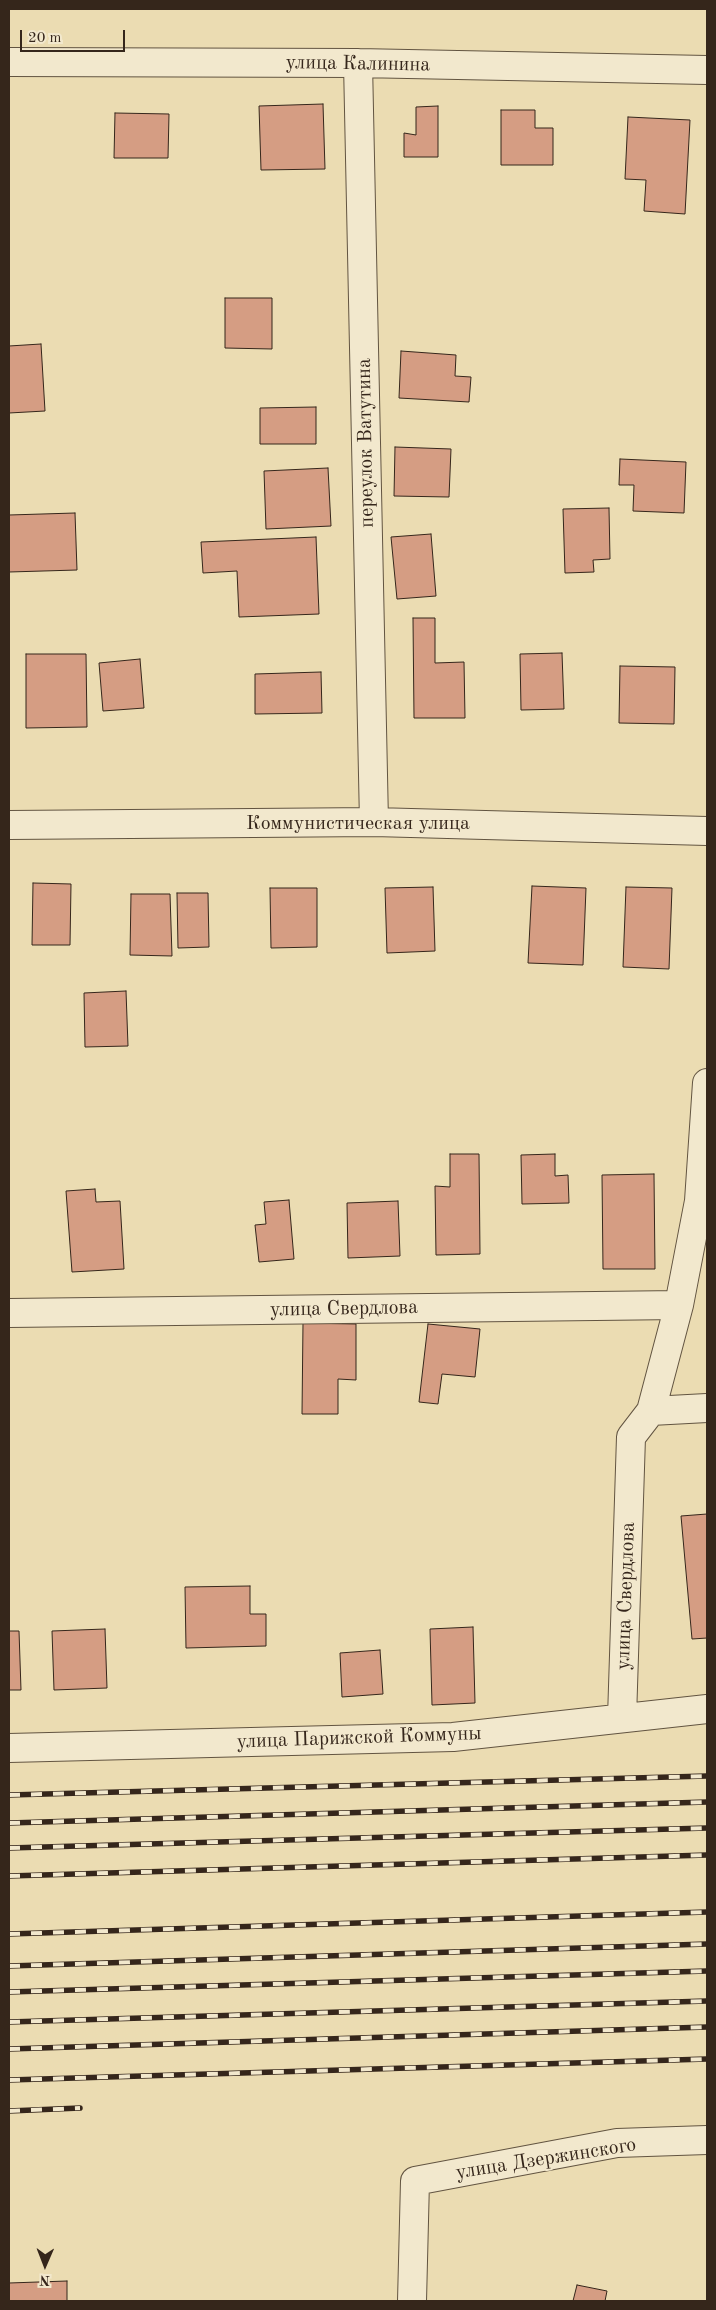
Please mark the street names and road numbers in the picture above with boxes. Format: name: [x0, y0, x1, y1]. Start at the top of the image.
street label: улица Калинина: [286, 51, 430, 77]
street label: переулок Ватутина: [353, 358, 379, 528]
street label: Коммунистическая улица: [246, 812, 470, 836]
street label: улица Свердлова: [270, 1296, 418, 1322]
street label: улица Свердлова: [611, 1522, 641, 1670]
street label: улица Парижской Коммуны: [236, 1722, 482, 1754]
street label: улица Дзержинского: [454, 2133, 638, 2185]

